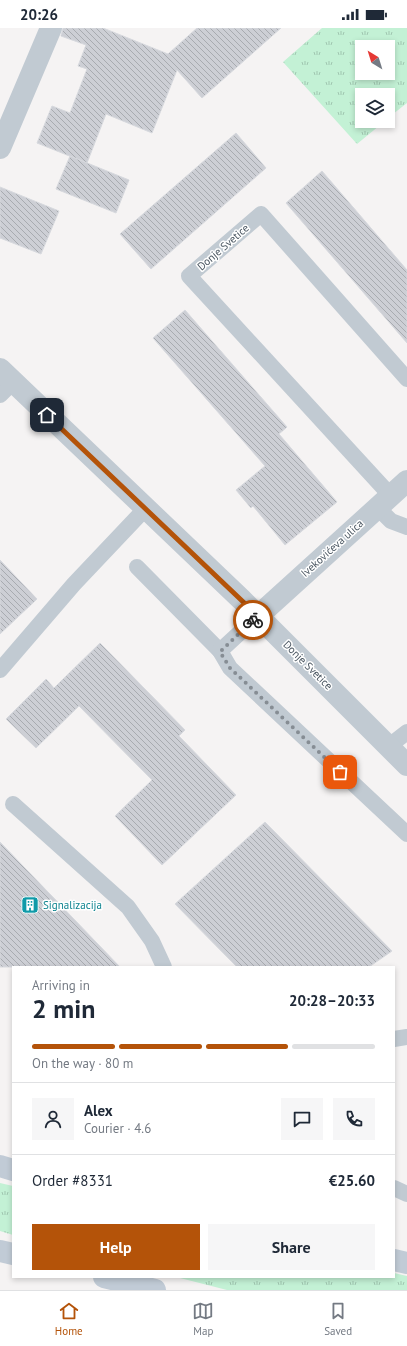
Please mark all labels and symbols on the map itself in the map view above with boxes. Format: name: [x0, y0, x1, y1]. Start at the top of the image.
north arrow: [355, 40, 395, 80]
street label: Donje Svetice: [194, 220, 252, 273]
pin: [30, 398, 64, 432]
street label: Ivekovićeva ulica: [298, 516, 366, 580]
courier: [233, 600, 273, 640]
street label: Donje Svetice: [280, 637, 336, 693]
pin: [323, 755, 357, 789]
building icon: Signalizacija: [20, 895, 40, 915]
place label: Signalizacija: [43, 898, 102, 912]

